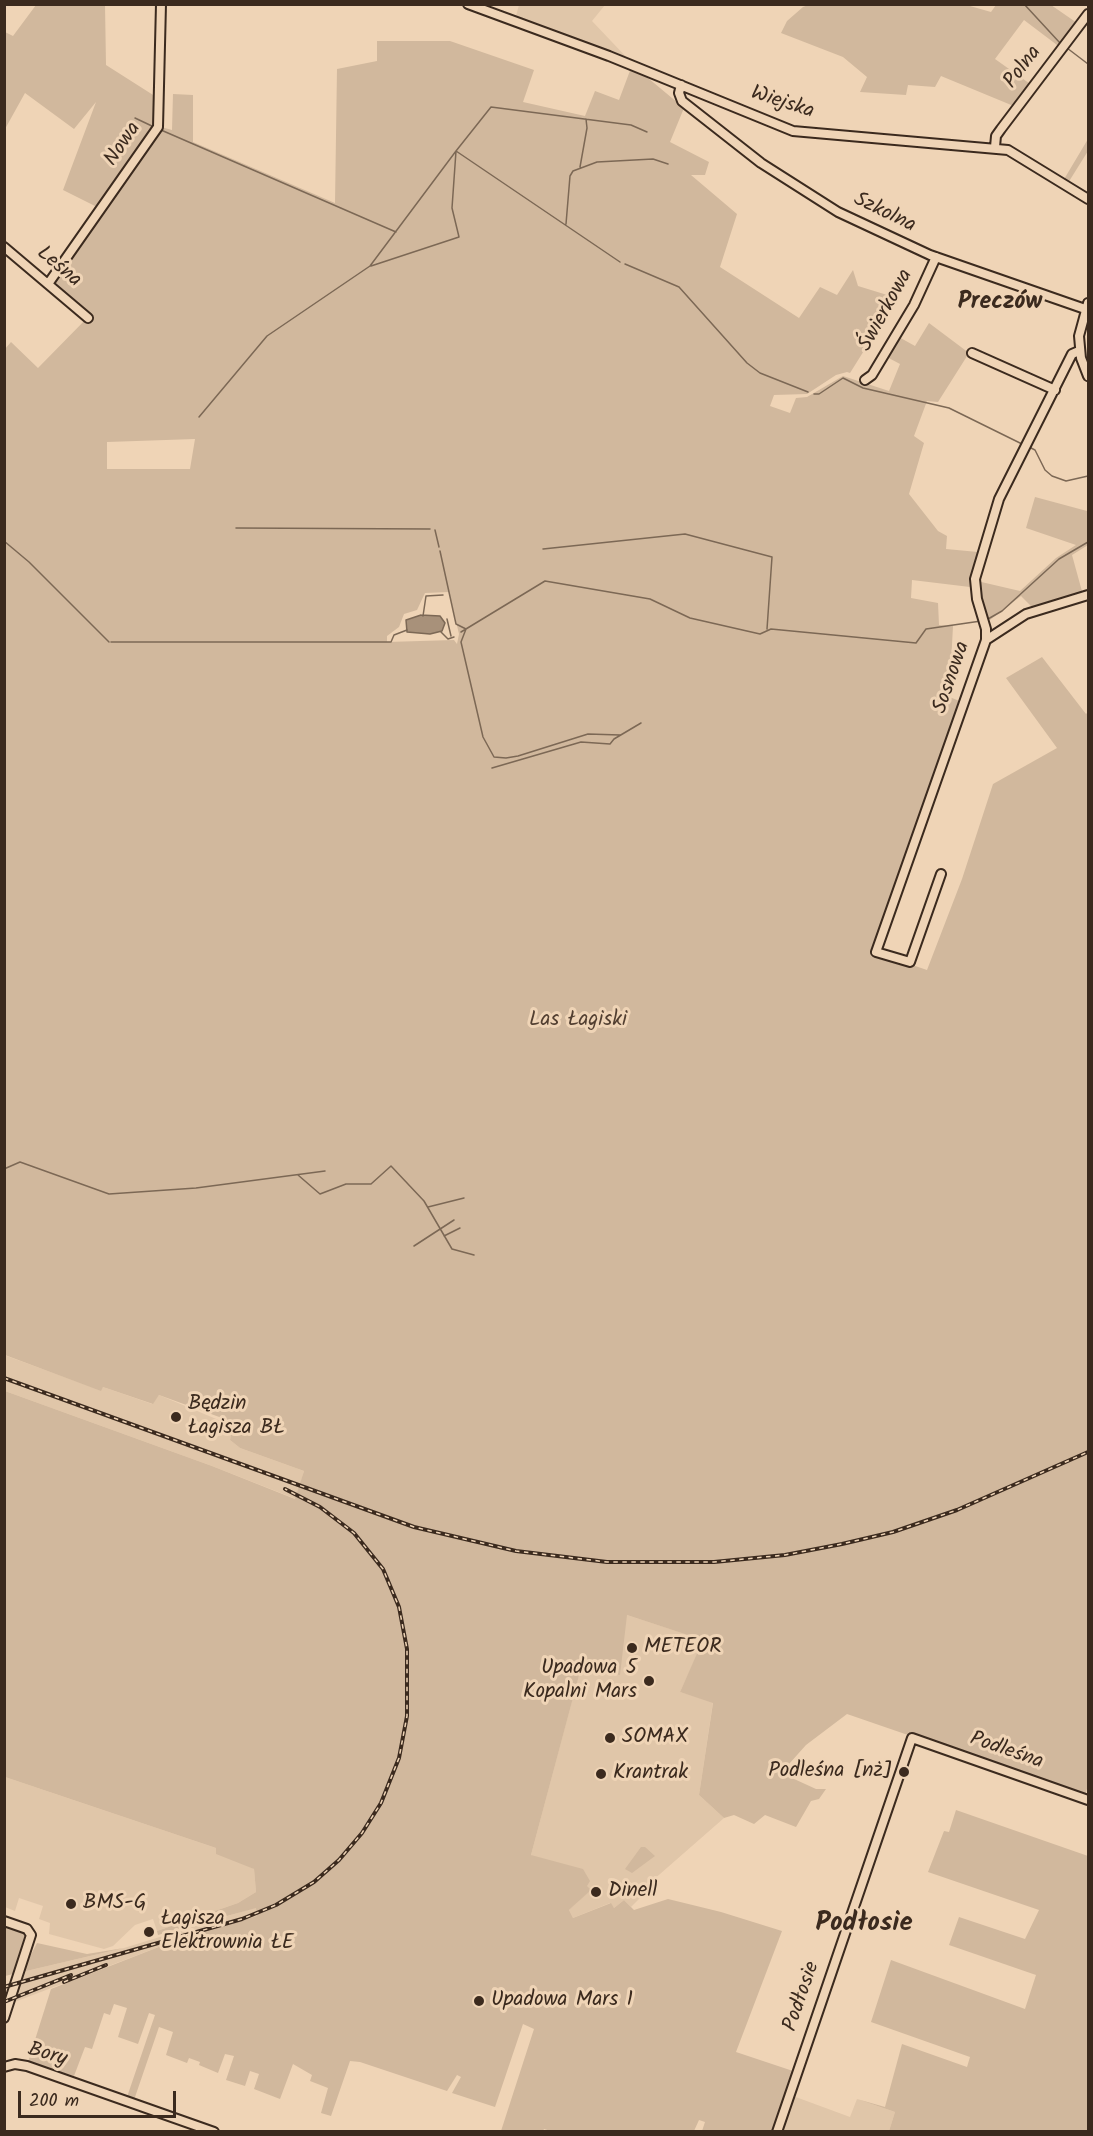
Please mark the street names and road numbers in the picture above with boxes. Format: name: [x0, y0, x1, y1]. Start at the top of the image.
street label: Polna: [1000, 42, 1048, 94]
street label: Wiejska: [747, 82, 817, 126]
street label: Nowa: [100, 118, 148, 172]
street label: Szkolna: [849, 188, 919, 240]
street label: Leśna: [30, 242, 86, 294]
street label: Świerkowa: [854, 266, 920, 356]
street label: Sosnowa: [929, 639, 977, 717]
street label: Podleśna: [966, 1728, 1046, 1776]
street label: Podłosie: [779, 1959, 827, 2035]
street label: Bory: [24, 2038, 70, 2074]

